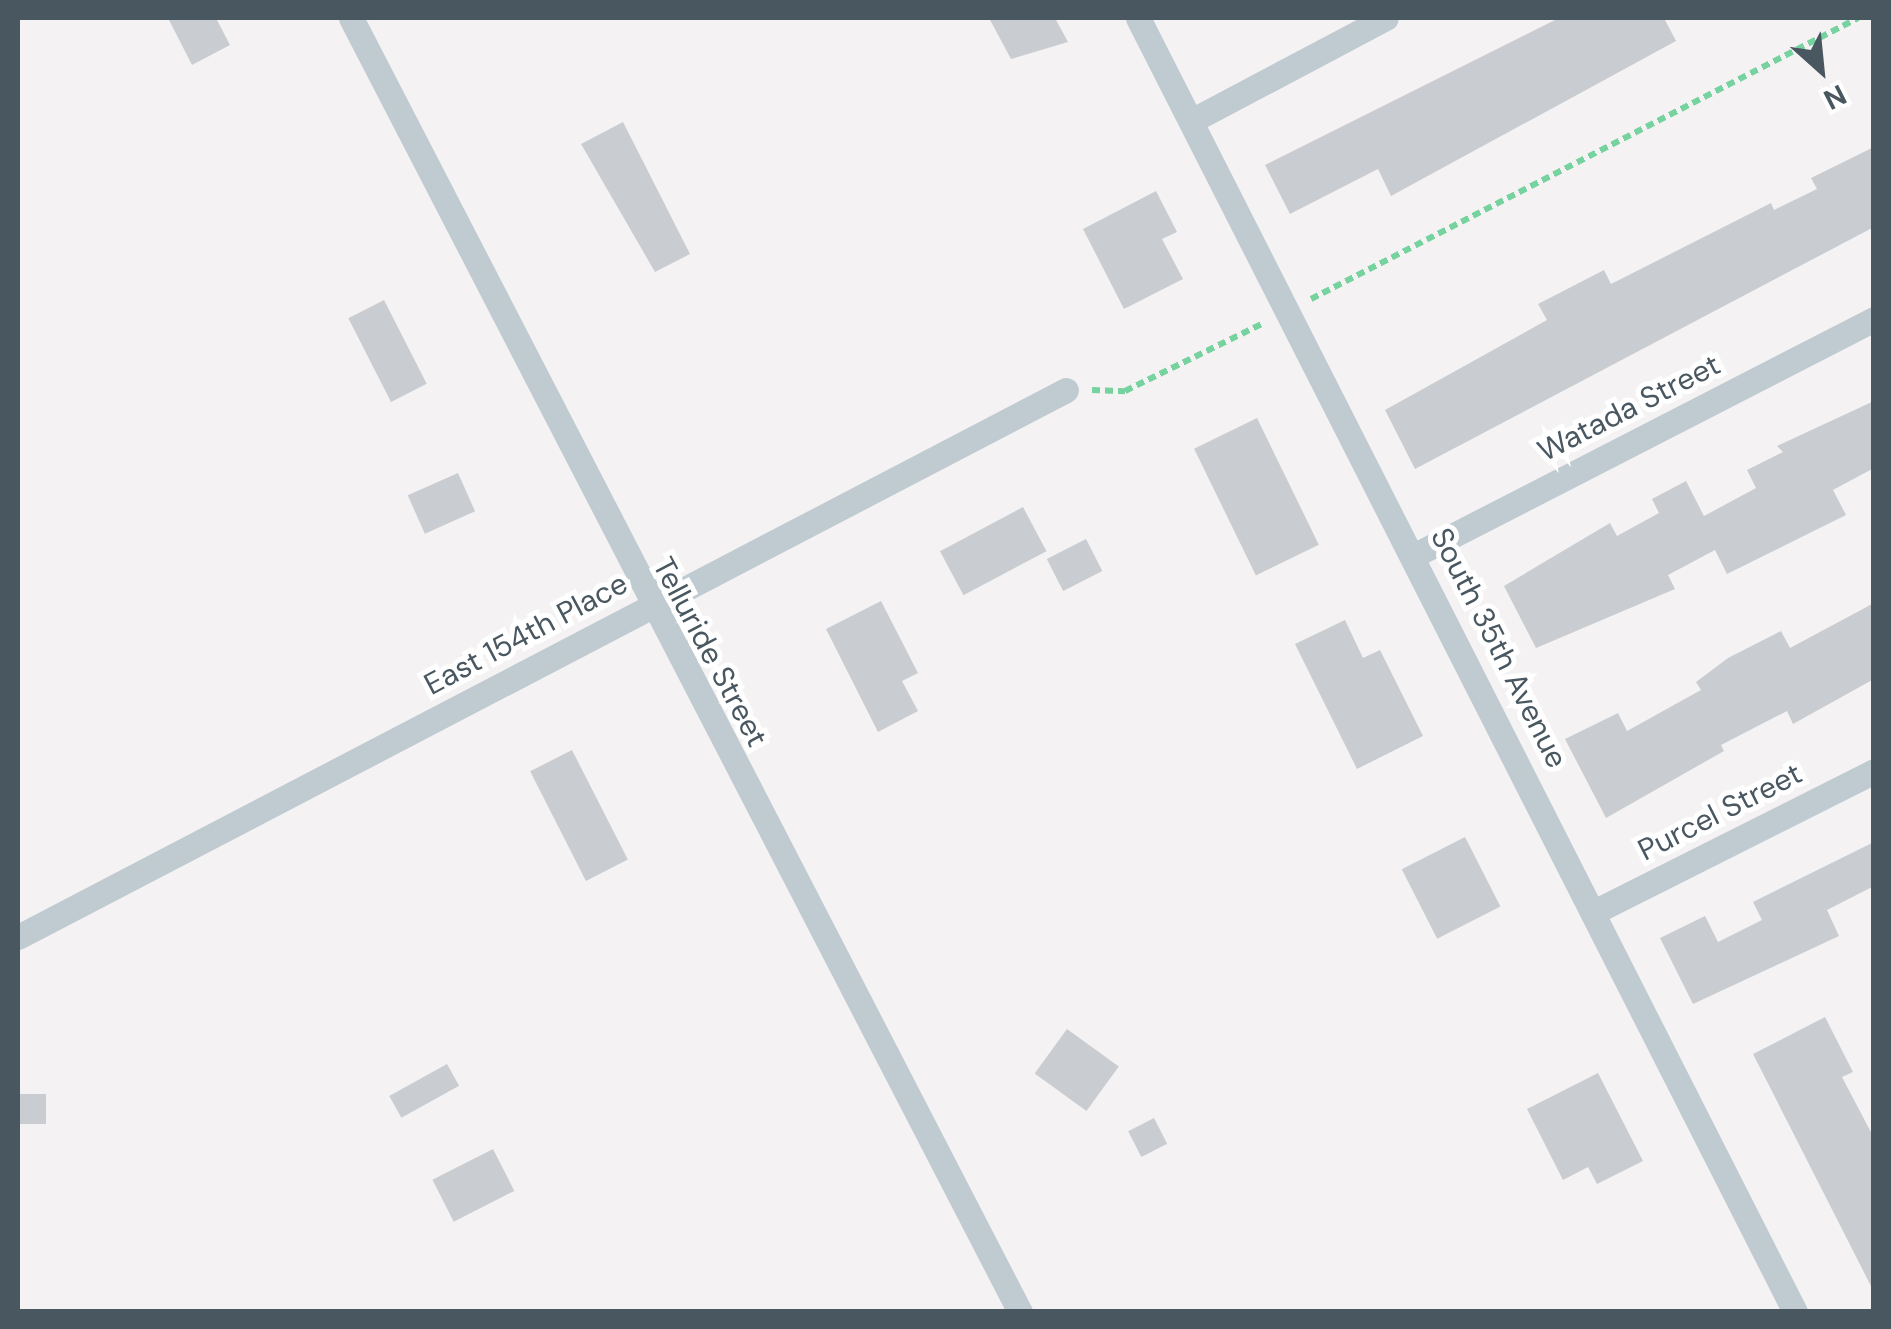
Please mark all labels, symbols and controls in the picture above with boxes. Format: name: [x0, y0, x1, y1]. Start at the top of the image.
north arrow: [1771, 20, 1871, 120]
text: N: [1817, 76, 1852, 118]
street label: Watada Street: [1532, 347, 1726, 469]
street label: South 35th Avenue: [1423, 522, 1575, 774]
street label: Telluride Street: [645, 551, 775, 753]
street label: East 154th Place: [418, 565, 634, 703]
street label: Purcel Street: [1632, 755, 1808, 869]

